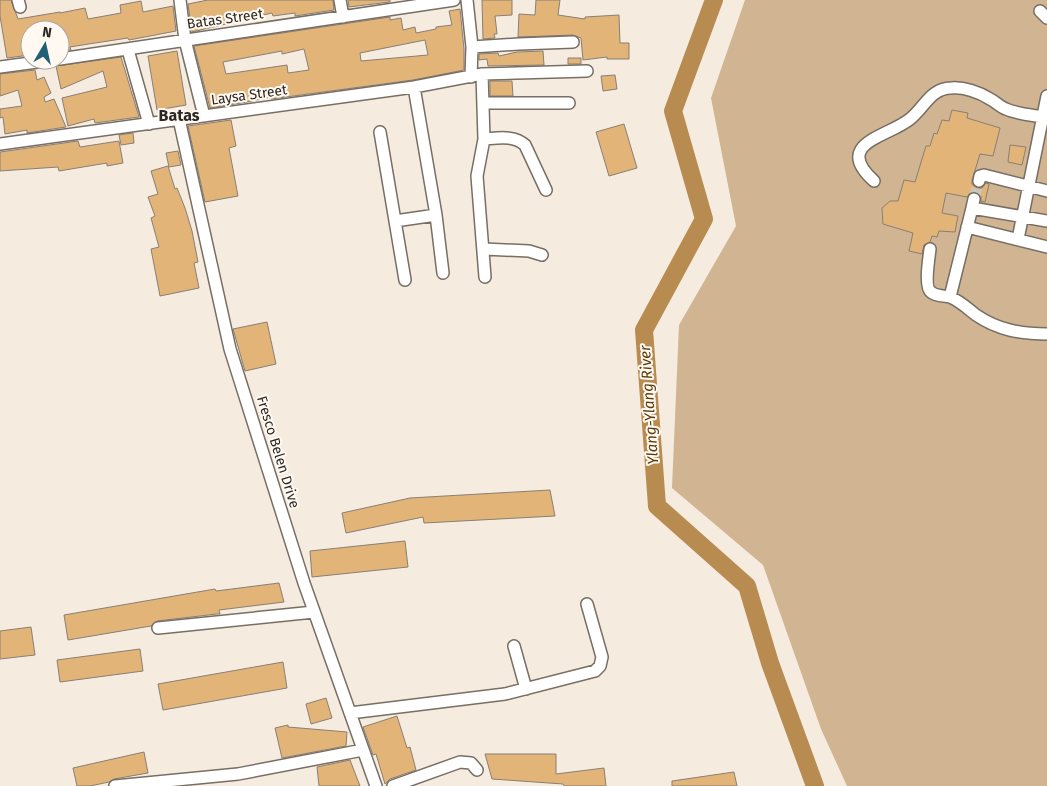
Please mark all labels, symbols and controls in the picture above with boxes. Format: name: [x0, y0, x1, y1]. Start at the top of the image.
street label: Batas Street: [186, 5, 265, 33]
north arrow: [20, 20, 70, 70]
text: N: [41, 24, 53, 42]
street label: Laysa Street: [210, 81, 289, 109]
district label: Batas: [159, 106, 200, 125]
water label: Ylang-Ylang River: [636, 344, 662, 465]
street label: Fresco Belen Drive: [253, 394, 303, 510]

